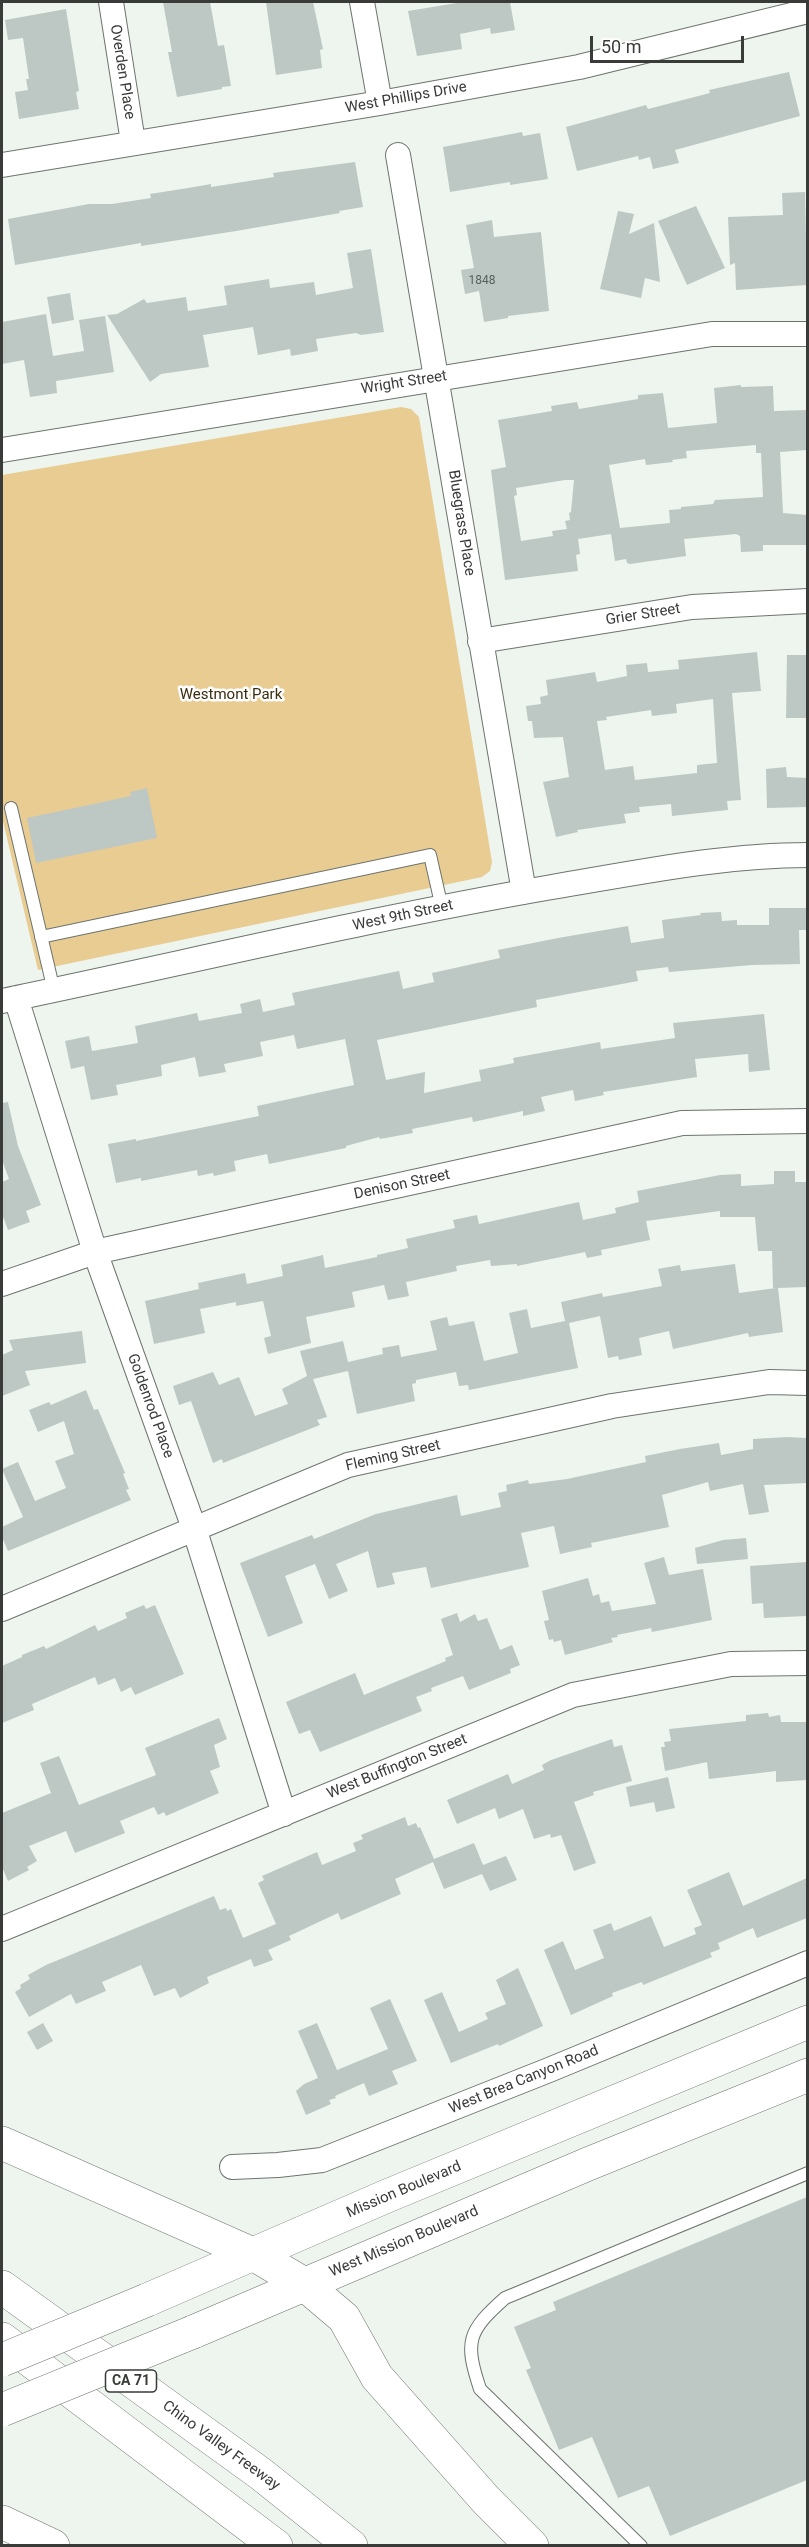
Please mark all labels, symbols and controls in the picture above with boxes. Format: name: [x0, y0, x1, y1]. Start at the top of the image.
street label: Overden Place: [106, 23, 138, 121]
scale bar: [593, 24, 748, 62]
text: 50 m: [601, 36, 641, 57]
street label: West Phillips Drive: [344, 78, 468, 118]
house number: 1848: [469, 274, 495, 288]
street label: Wright Street: [360, 367, 448, 399]
street label: Bluegrass Place: [444, 469, 478, 577]
street label: Grier Street: [604, 600, 682, 630]
park label: Westmont Park: [180, 686, 282, 704]
street label: West 9th Street: [351, 897, 455, 935]
street label: Denison Street: [352, 1166, 452, 1204]
street label: Goldenrod Place: [123, 1351, 177, 1461]
street label: Fleming Street: [344, 1436, 442, 1476]
street label: West Buffington Street: [324, 1731, 470, 1803]
street label: West Brea Canyon Road: [447, 2042, 601, 2118]
street label: Mission Boulevard: [344, 2158, 464, 2222]
street label: West Mission Boulevard: [327, 2202, 481, 2282]
road number: CA 71: [106, 2370, 156, 2392]
street label: Chino Valley Freeway: [159, 2397, 283, 2495]

